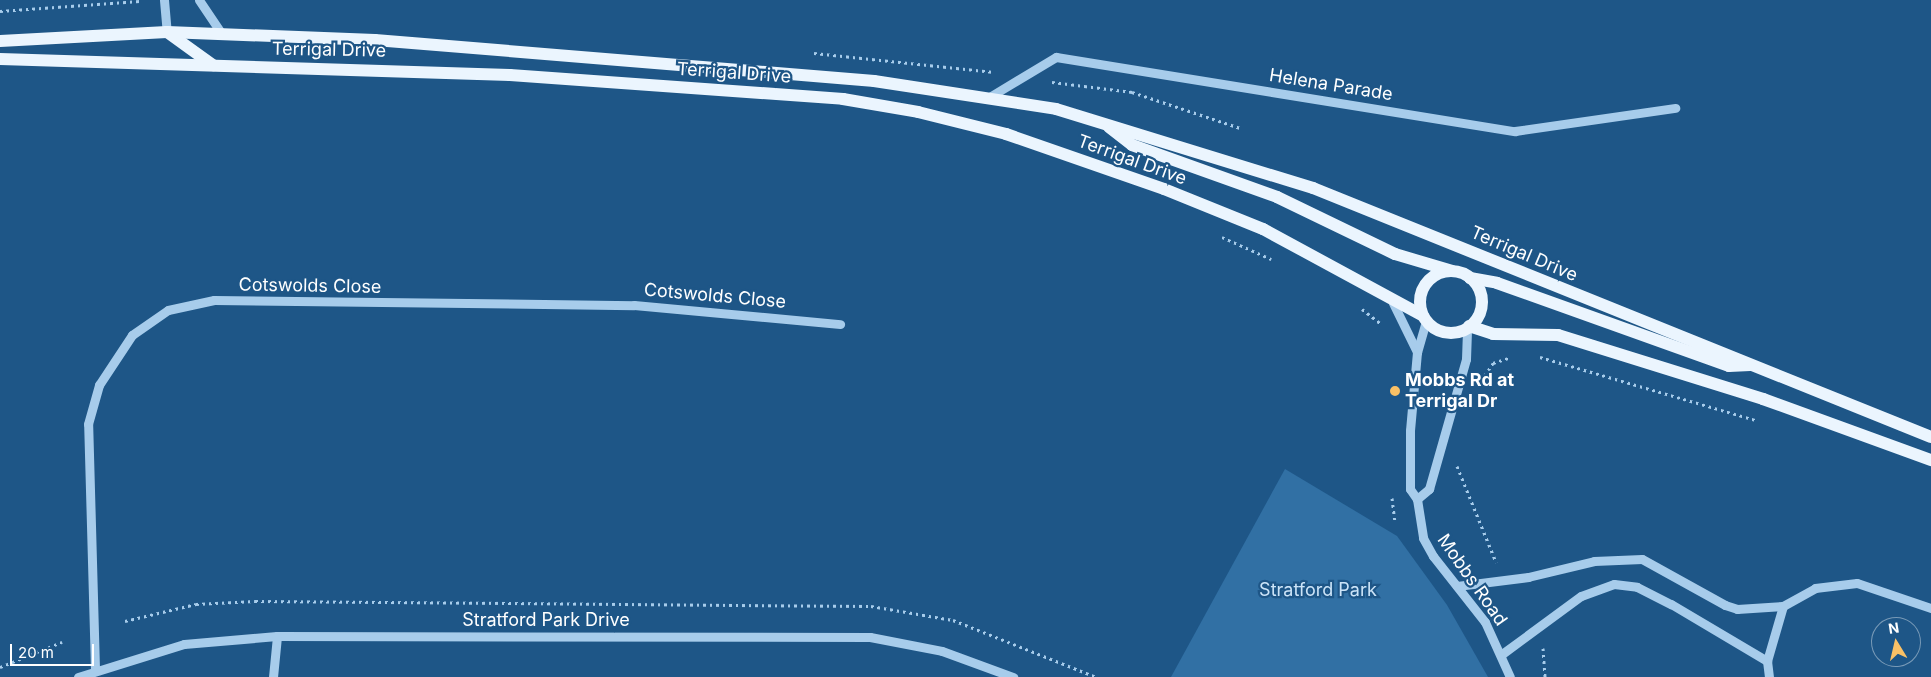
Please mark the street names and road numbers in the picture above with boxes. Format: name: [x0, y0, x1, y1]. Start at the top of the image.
street label: Terrigal Drive: [272, 38, 386, 62]
street label: Terrigal Drive: [676, 58, 792, 88]
street label: Helena Parade: [1268, 65, 1394, 105]
street label: Terrigal Drive: [1075, 130, 1189, 190]
street label: Terrigal Drive: [1467, 222, 1581, 286]
street label: Cotswolds Close: [239, 274, 381, 298]
street label: Cotswolds Close: [643, 279, 787, 313]
street label: Mobbs Road: [1432, 530, 1512, 630]
street label: Stratford Park Drive: [462, 609, 630, 631]

